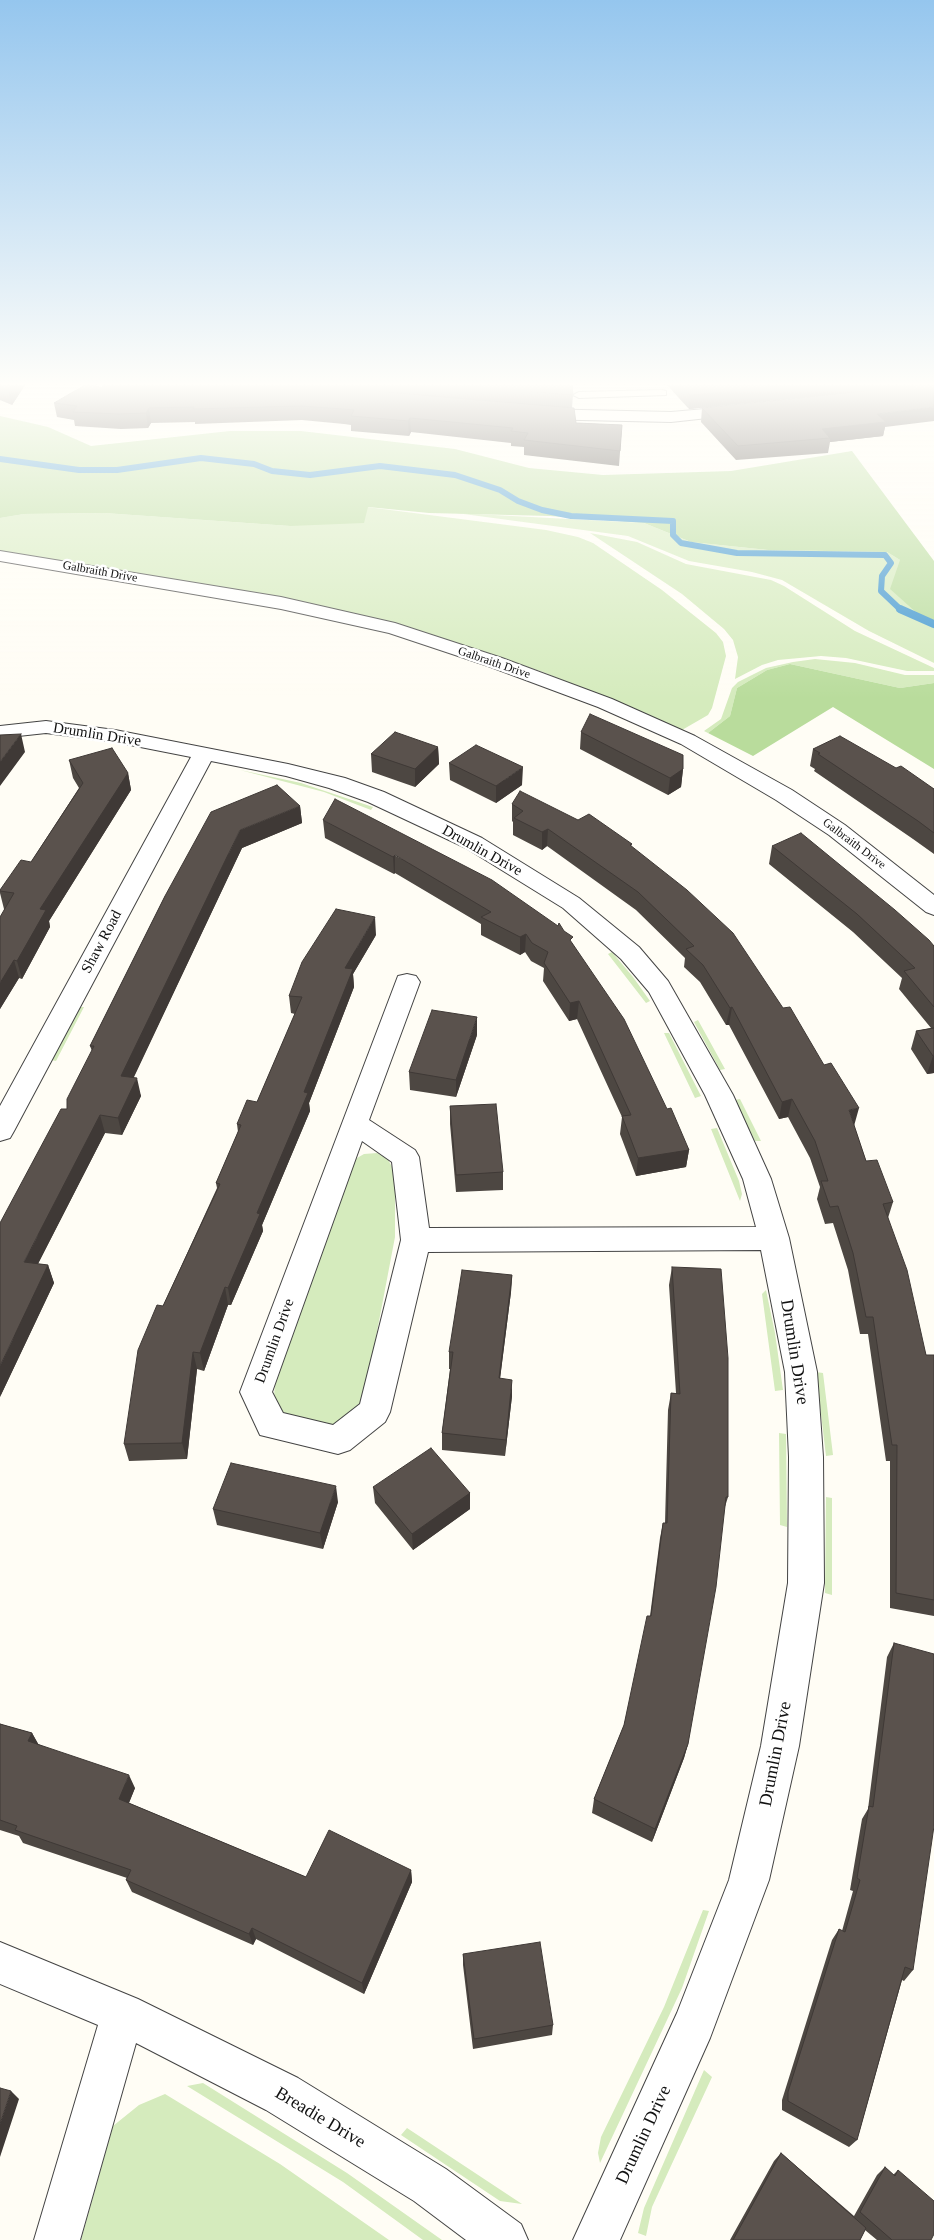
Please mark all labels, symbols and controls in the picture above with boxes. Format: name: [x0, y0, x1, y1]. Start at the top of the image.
street label: Galbraith Drive: [62, 558, 138, 586]
street label: Galbraith Drive: [456, 644, 532, 682]
street label: Drumlin Drive: [52, 719, 142, 751]
street label: Galbraith Drive: [819, 815, 889, 873]
street label: Drumlin Drive: [439, 822, 525, 880]
street label: Shaw Road: [78, 907, 126, 977]
street label: Drumlin Drive: [251, 1296, 299, 1386]
street label: Drumlin Drive: [775, 1298, 813, 1406]
street label: Drumlin Drive: [755, 1700, 797, 1808]
street label: Drumlin Drive: [612, 2082, 676, 2188]
street label: Breadie Drive: [271, 2083, 369, 2153]

